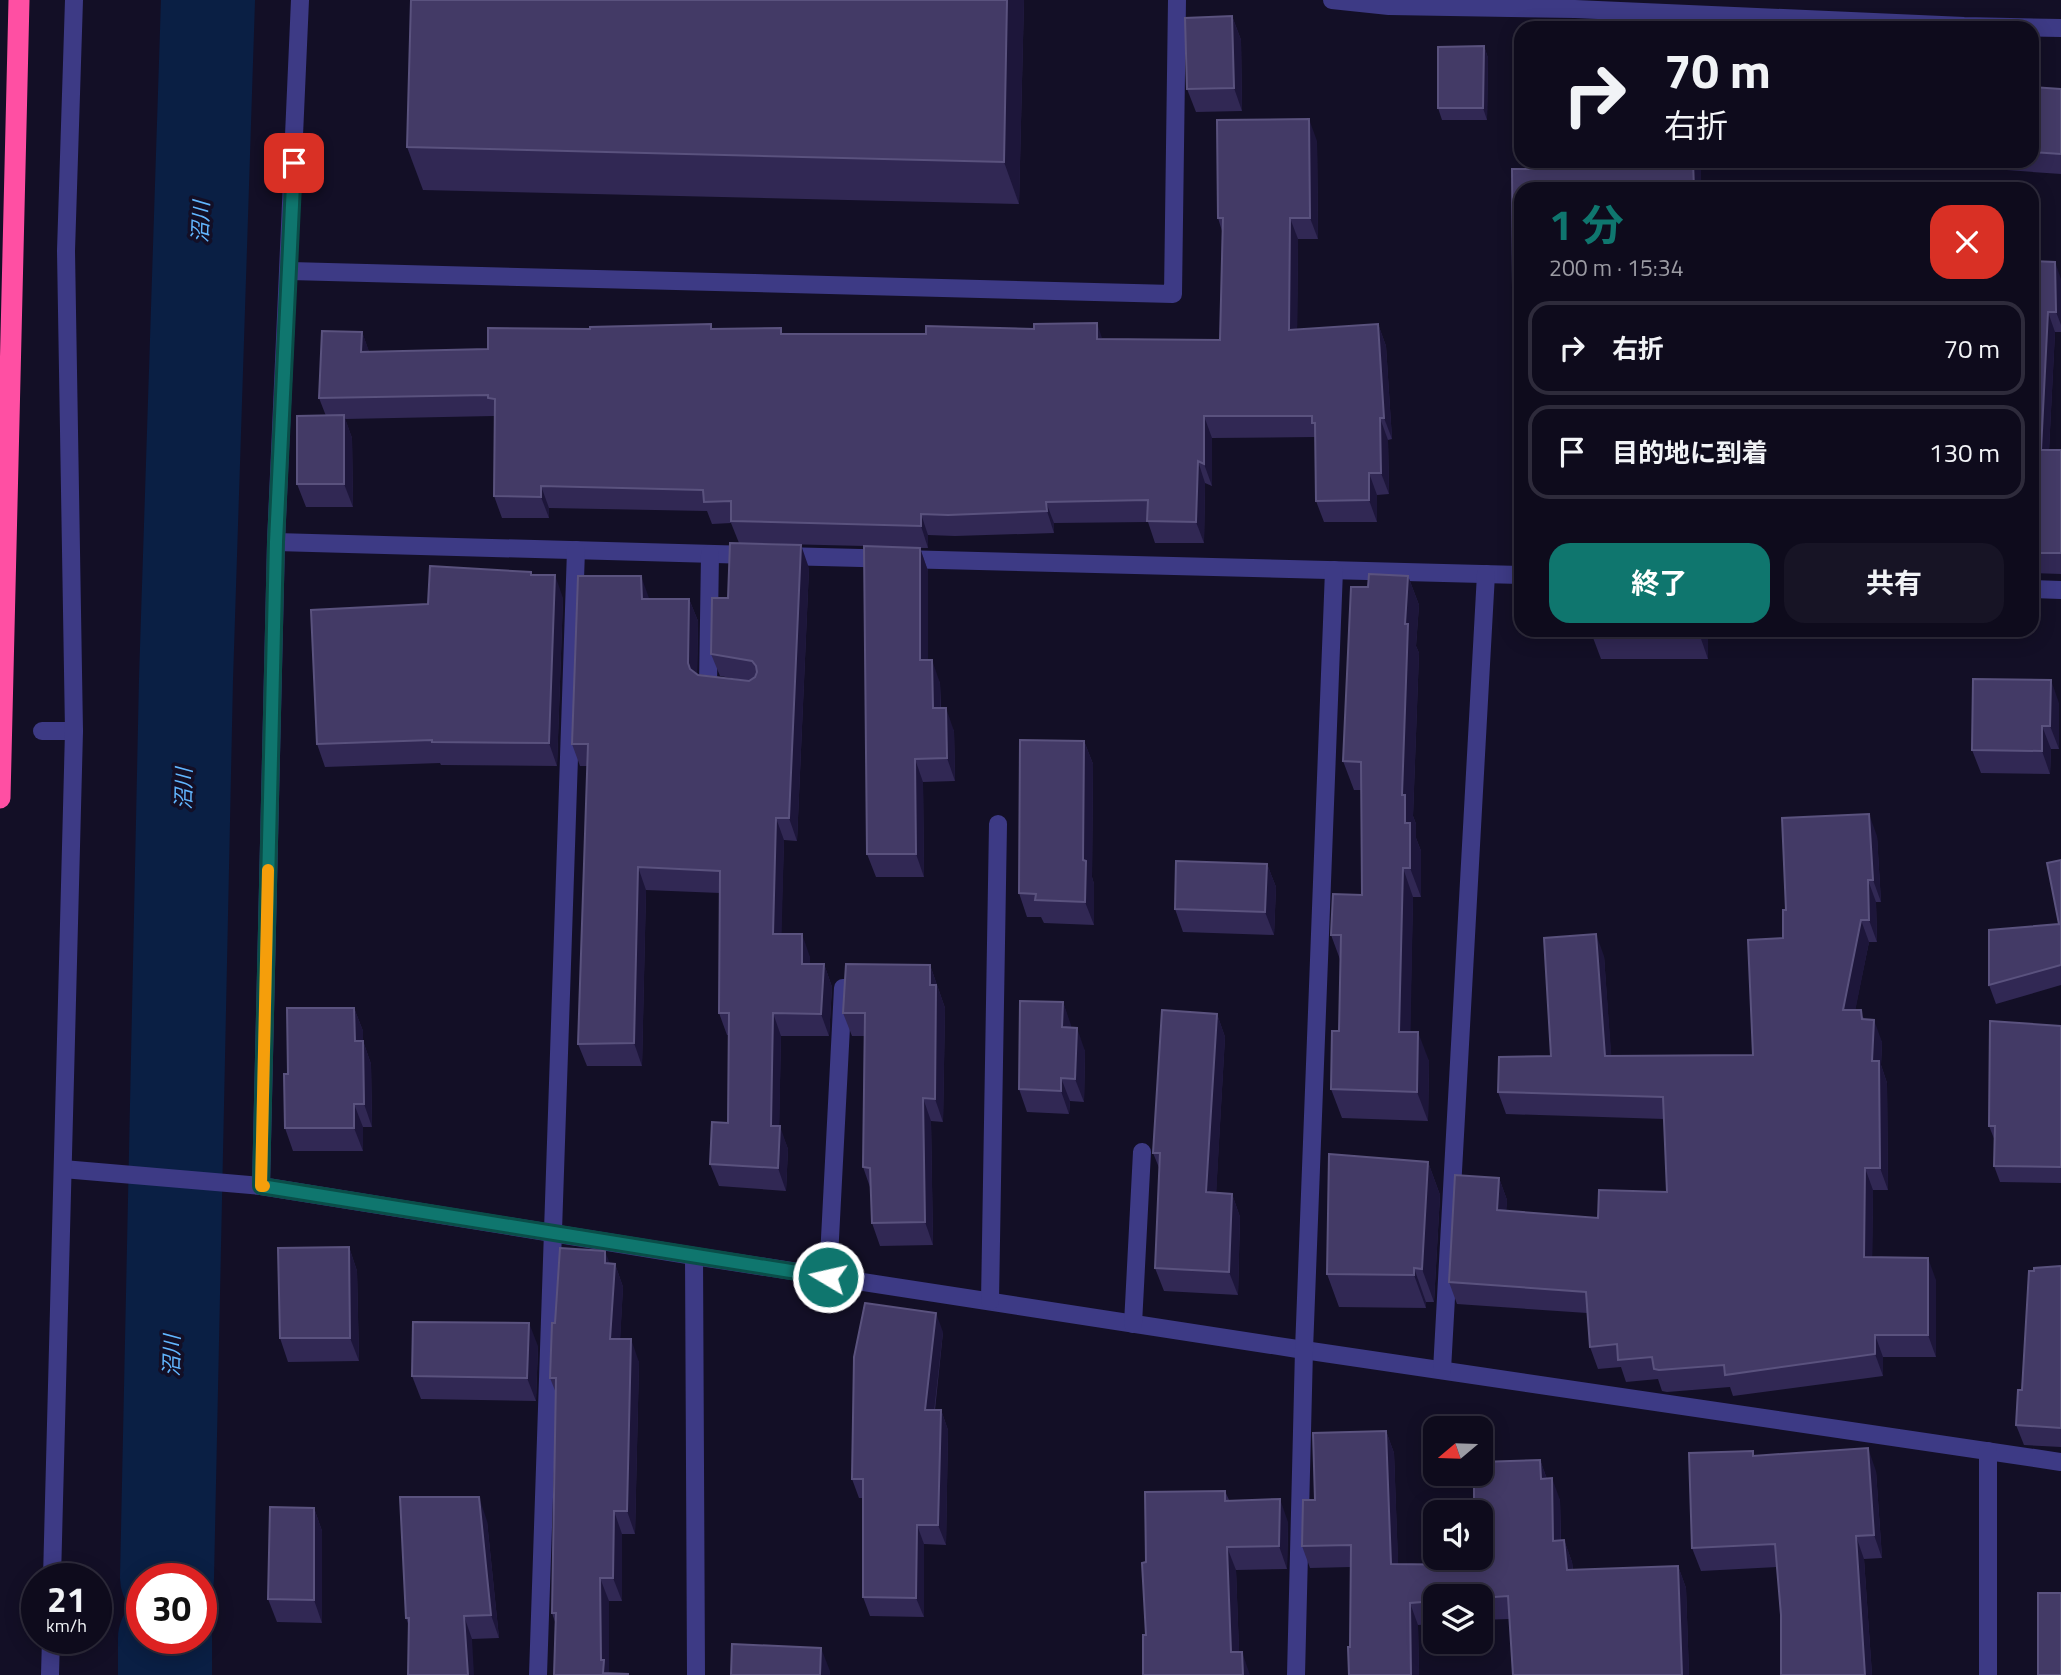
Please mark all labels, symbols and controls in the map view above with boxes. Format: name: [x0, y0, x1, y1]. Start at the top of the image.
text: 70 m: [1664, 32, 1771, 107]
icon: right: [1549, 49, 1640, 140]
text: 右折: [1664, 101, 1728, 149]
pin: [264, 133, 324, 193]
icon: arrive: [275, 144, 313, 182]
text: 1 分: [1549, 192, 1624, 256]
water label: 沼川: [183, 198, 217, 244]
button: close: [1930, 205, 2004, 279]
text: 200 m · 15:34: [1549, 250, 1684, 285]
icon: right: [1553, 329, 1591, 367]
text: 右折: [1612, 329, 1664, 368]
text: 70 m: [1943, 329, 2000, 368]
icon: arrive: [1553, 433, 1591, 471]
text: 目的地に到着: [1612, 433, 1768, 472]
text: 130 m: [1929, 433, 2000, 472]
button: 終了: [1549, 543, 1770, 623]
button: 共有: [1784, 543, 2004, 623]
water label: 沼川: [167, 766, 199, 810]
position arrow: [791, 1240, 865, 1314]
water label: 沼川: [155, 1333, 187, 1377]
north arrow: [1423, 1416, 1493, 1486]
map controls: [1423, 1416, 1493, 1654]
button: sound: [1423, 1500, 1493, 1570]
speed limit sign: 30: [126, 1563, 217, 1654]
text: 21: [47, 1572, 86, 1626]
button: layers: [1423, 1584, 1493, 1654]
text: km/h: [46, 1612, 87, 1639]

